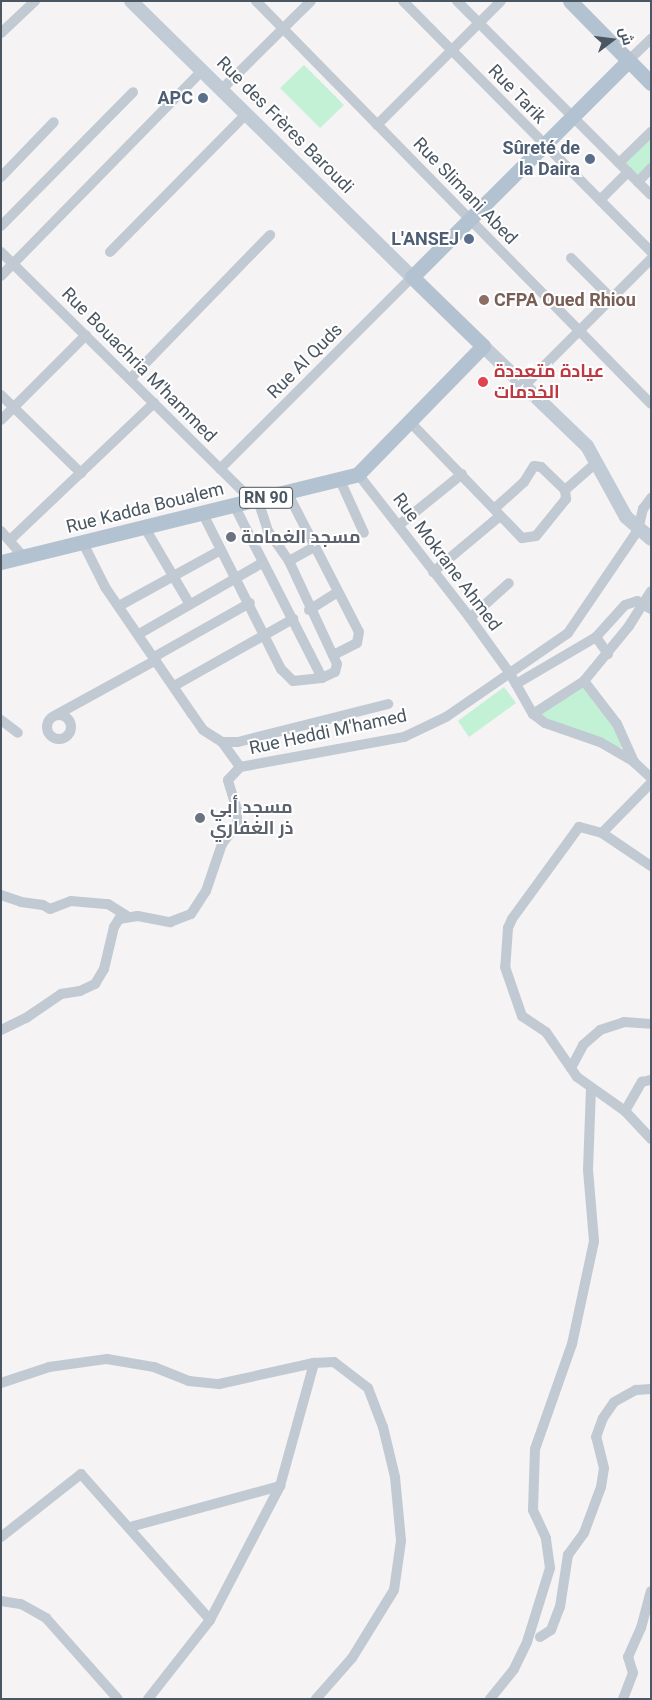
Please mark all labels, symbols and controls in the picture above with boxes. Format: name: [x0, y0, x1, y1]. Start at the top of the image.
north arrow: [587, 15, 637, 65]
text: ش: [616, 25, 637, 47]
street label: Rue des Frères Baroudi: [212, 52, 358, 198]
street label: Rue Tarik: [483, 60, 551, 128]
place label: APC: [158, 87, 193, 109]
marker: APC: [197, 92, 209, 104]
street label: Rue Slimani Abed: [408, 133, 522, 249]
place label: Sûreté de la Daira: [503, 138, 580, 180]
marker: Sûreté de la Daira: [584, 153, 596, 165]
place label: L'ANSEJ: [391, 228, 459, 250]
marker: L'ANSEJ: [463, 233, 475, 245]
street label: Rue Bouachria M'hammed: [57, 283, 221, 447]
place label: CFPA Oued Rhiou: [494, 289, 636, 311]
marker: CFPA Oued Rhiou: [478, 294, 490, 306]
street label: Rue Al Quds: [263, 319, 347, 403]
place label: عيادة متعددة الخدمات: [494, 361, 604, 404]
marker: عيادة متعددة الخدمات: [476, 375, 490, 389]
street label: Rue Kadda Boualem: [64, 478, 226, 538]
road number: RN 90: [238, 484, 294, 512]
street label: Rue Mokrane Ahmed: [388, 489, 506, 635]
place label: مسجد الغمامة: [241, 526, 361, 548]
marker: مسجد الغمامة: [225, 531, 237, 543]
street label: Rue Heddi M'hamed: [247, 705, 409, 759]
place label: مسجد أبي ذر الغفاري: [210, 797, 294, 840]
marker: مسجد أبي ذر الغفاري: [194, 812, 206, 824]

